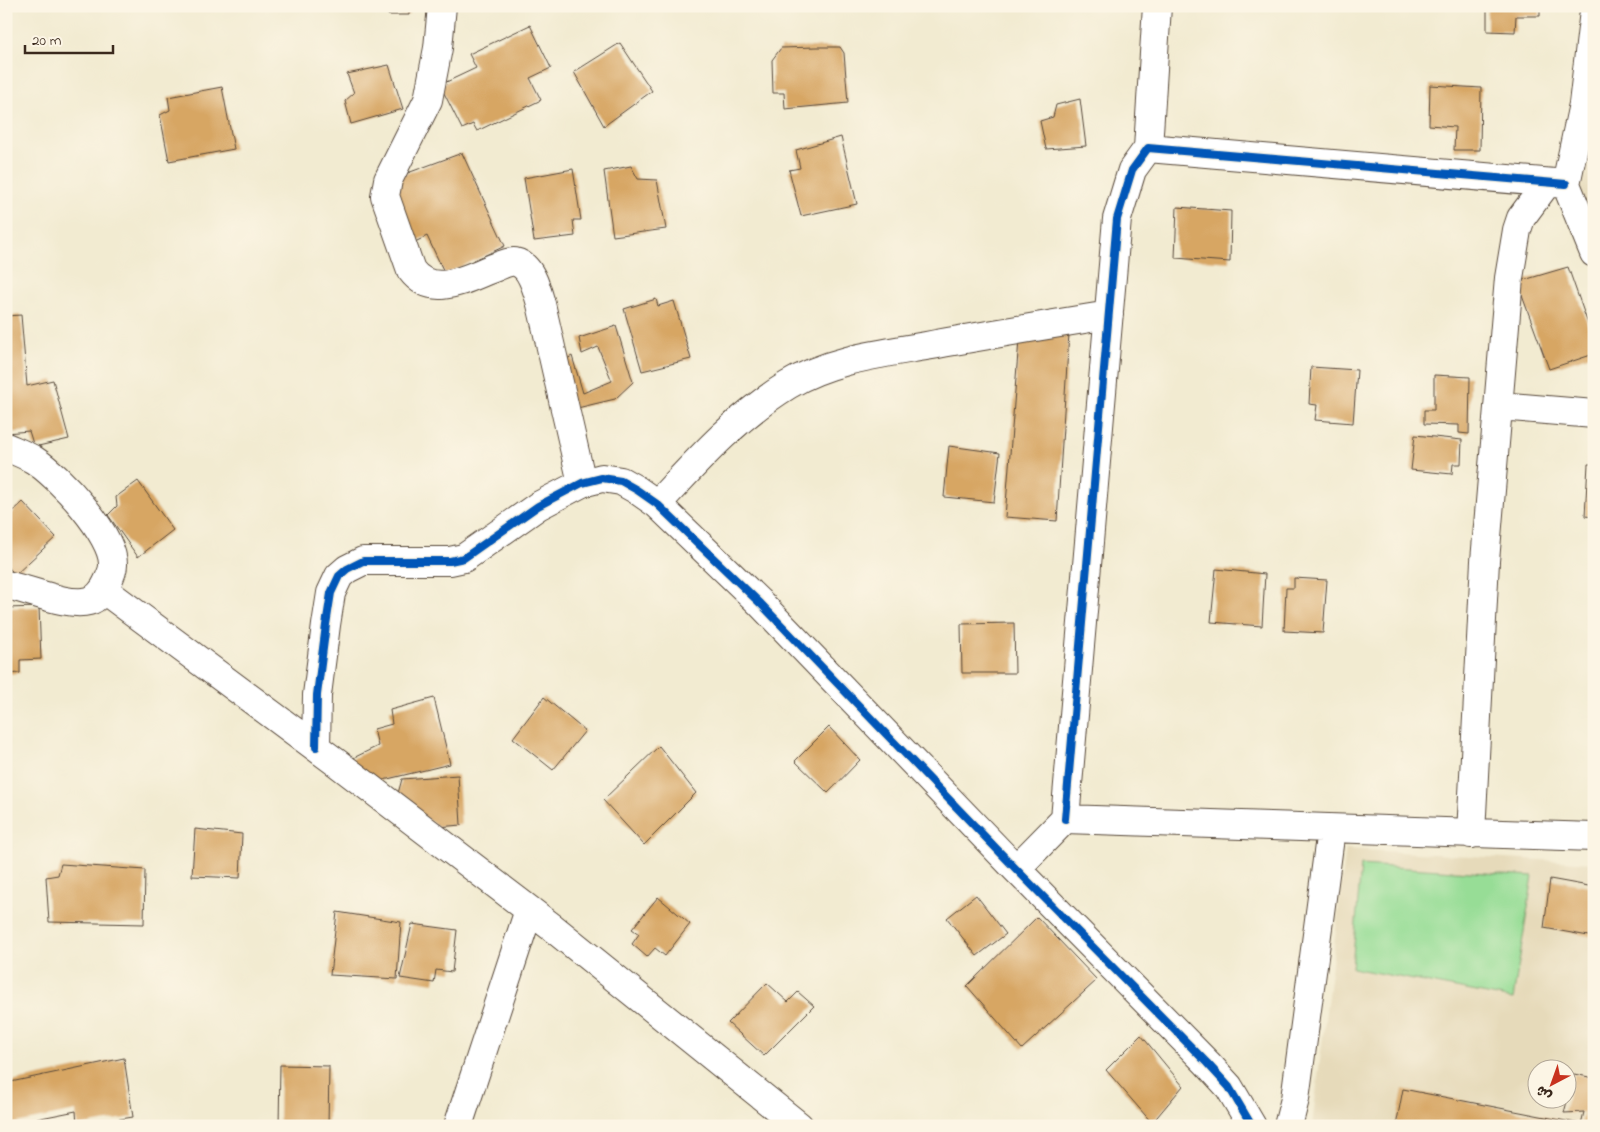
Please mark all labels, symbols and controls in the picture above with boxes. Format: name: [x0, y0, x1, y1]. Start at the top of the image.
scale bar: [25, 22, 112, 54]
text: 20 m: [32, 30, 62, 52]
north arrow: [1528, 1060, 1578, 1110]
text: ش: [1532, 1080, 1557, 1106]

